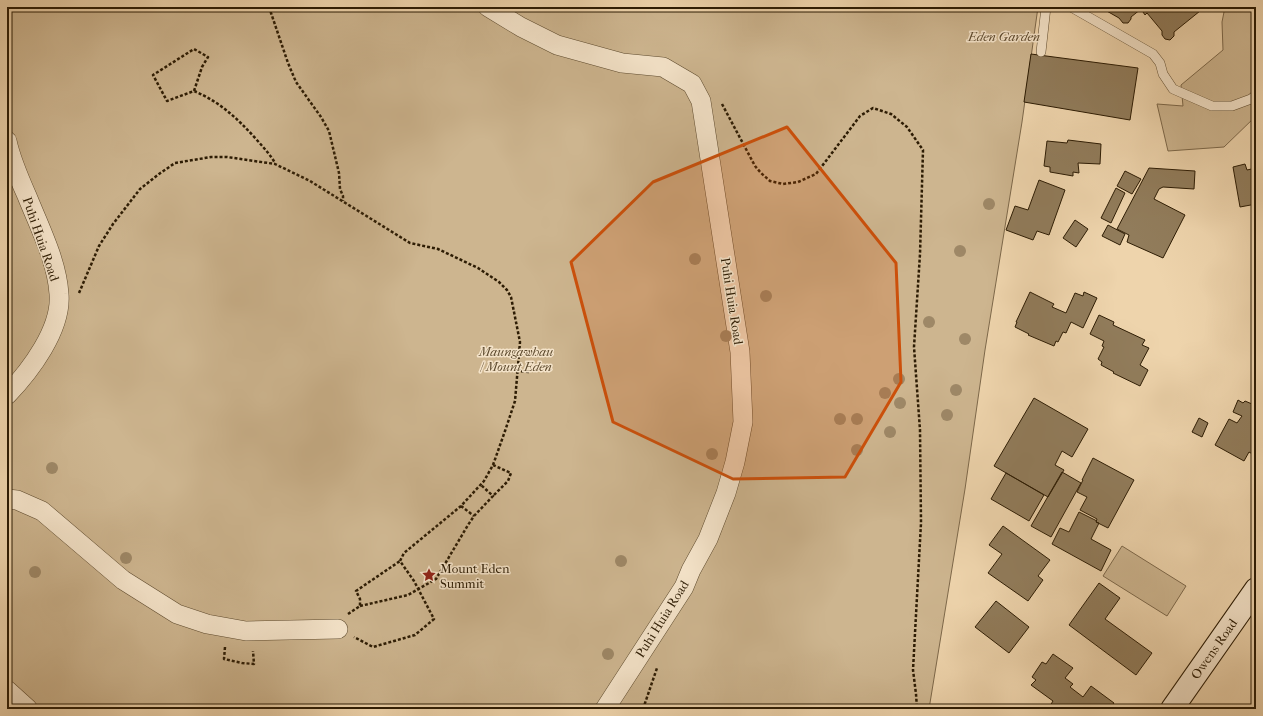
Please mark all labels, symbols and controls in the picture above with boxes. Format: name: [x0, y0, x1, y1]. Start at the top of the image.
park label: Eden Garden: [967, 29, 1040, 44]
street label: Puhi Huia Road: [20, 195, 63, 284]
street label: Puhi Huia Road: [718, 256, 746, 347]
park label: Maungawhau / Mount Eden: [478, 344, 553, 374]
place label: Mount Eden Summit: [440, 561, 510, 591]
place icon: Mount Eden Summit: [421, 567, 437, 583]
street label: Puhi Huia Road: [632, 577, 692, 660]
street label: Owens Road: [1188, 615, 1241, 682]

